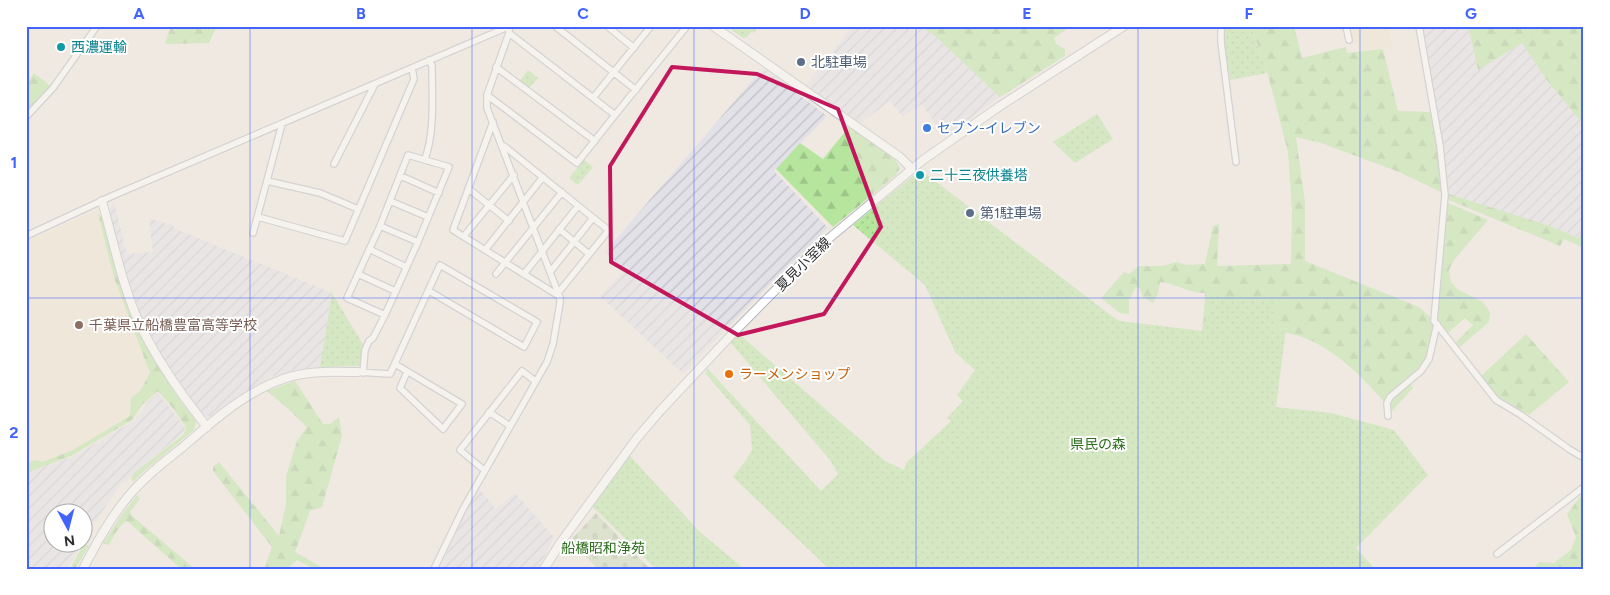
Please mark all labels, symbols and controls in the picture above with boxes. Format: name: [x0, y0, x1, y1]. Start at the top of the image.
text: A: [133, 4, 145, 23]
text: B: [356, 4, 366, 23]
text: C: [577, 4, 589, 23]
text: D: [799, 4, 811, 23]
text: E: [1022, 4, 1032, 23]
text: F: [1245, 4, 1254, 23]
text: G: [1465, 4, 1477, 23]
place label: 西濃運輸: [71, 39, 127, 56]
marker: 西濃運輸: [55, 41, 67, 53]
place label: 北駐車場: [811, 54, 867, 71]
marker: 北駐車場: [795, 56, 807, 68]
place label: セブン-イレブン: [937, 120, 1041, 137]
marker: セブン-イレブン: [921, 122, 933, 134]
text: 1: [11, 153, 17, 172]
place label: 二十三夜供養塔: [930, 167, 1028, 184]
marker: 二十三夜供養塔: [914, 169, 926, 181]
place label: 第1駐車場: [980, 205, 1042, 222]
marker: 第1駐車場: [964, 207, 976, 219]
street label: 夏見小室線: [772, 234, 834, 295]
place label: 千葉県立船橋豊富高等学校: [89, 317, 257, 334]
marker: 千葉県立船橋豊富高等学校: [73, 319, 85, 331]
place label: ラーメンショップ: [739, 366, 850, 383]
marker: ラーメンショップ: [723, 368, 735, 380]
text: 2: [9, 423, 19, 442]
park label: 県民の森: [1070, 436, 1126, 453]
north arrow: [42, 502, 92, 552]
text: N: [63, 531, 76, 550]
park label: 船橋昭和浄苑: [561, 540, 645, 557]

